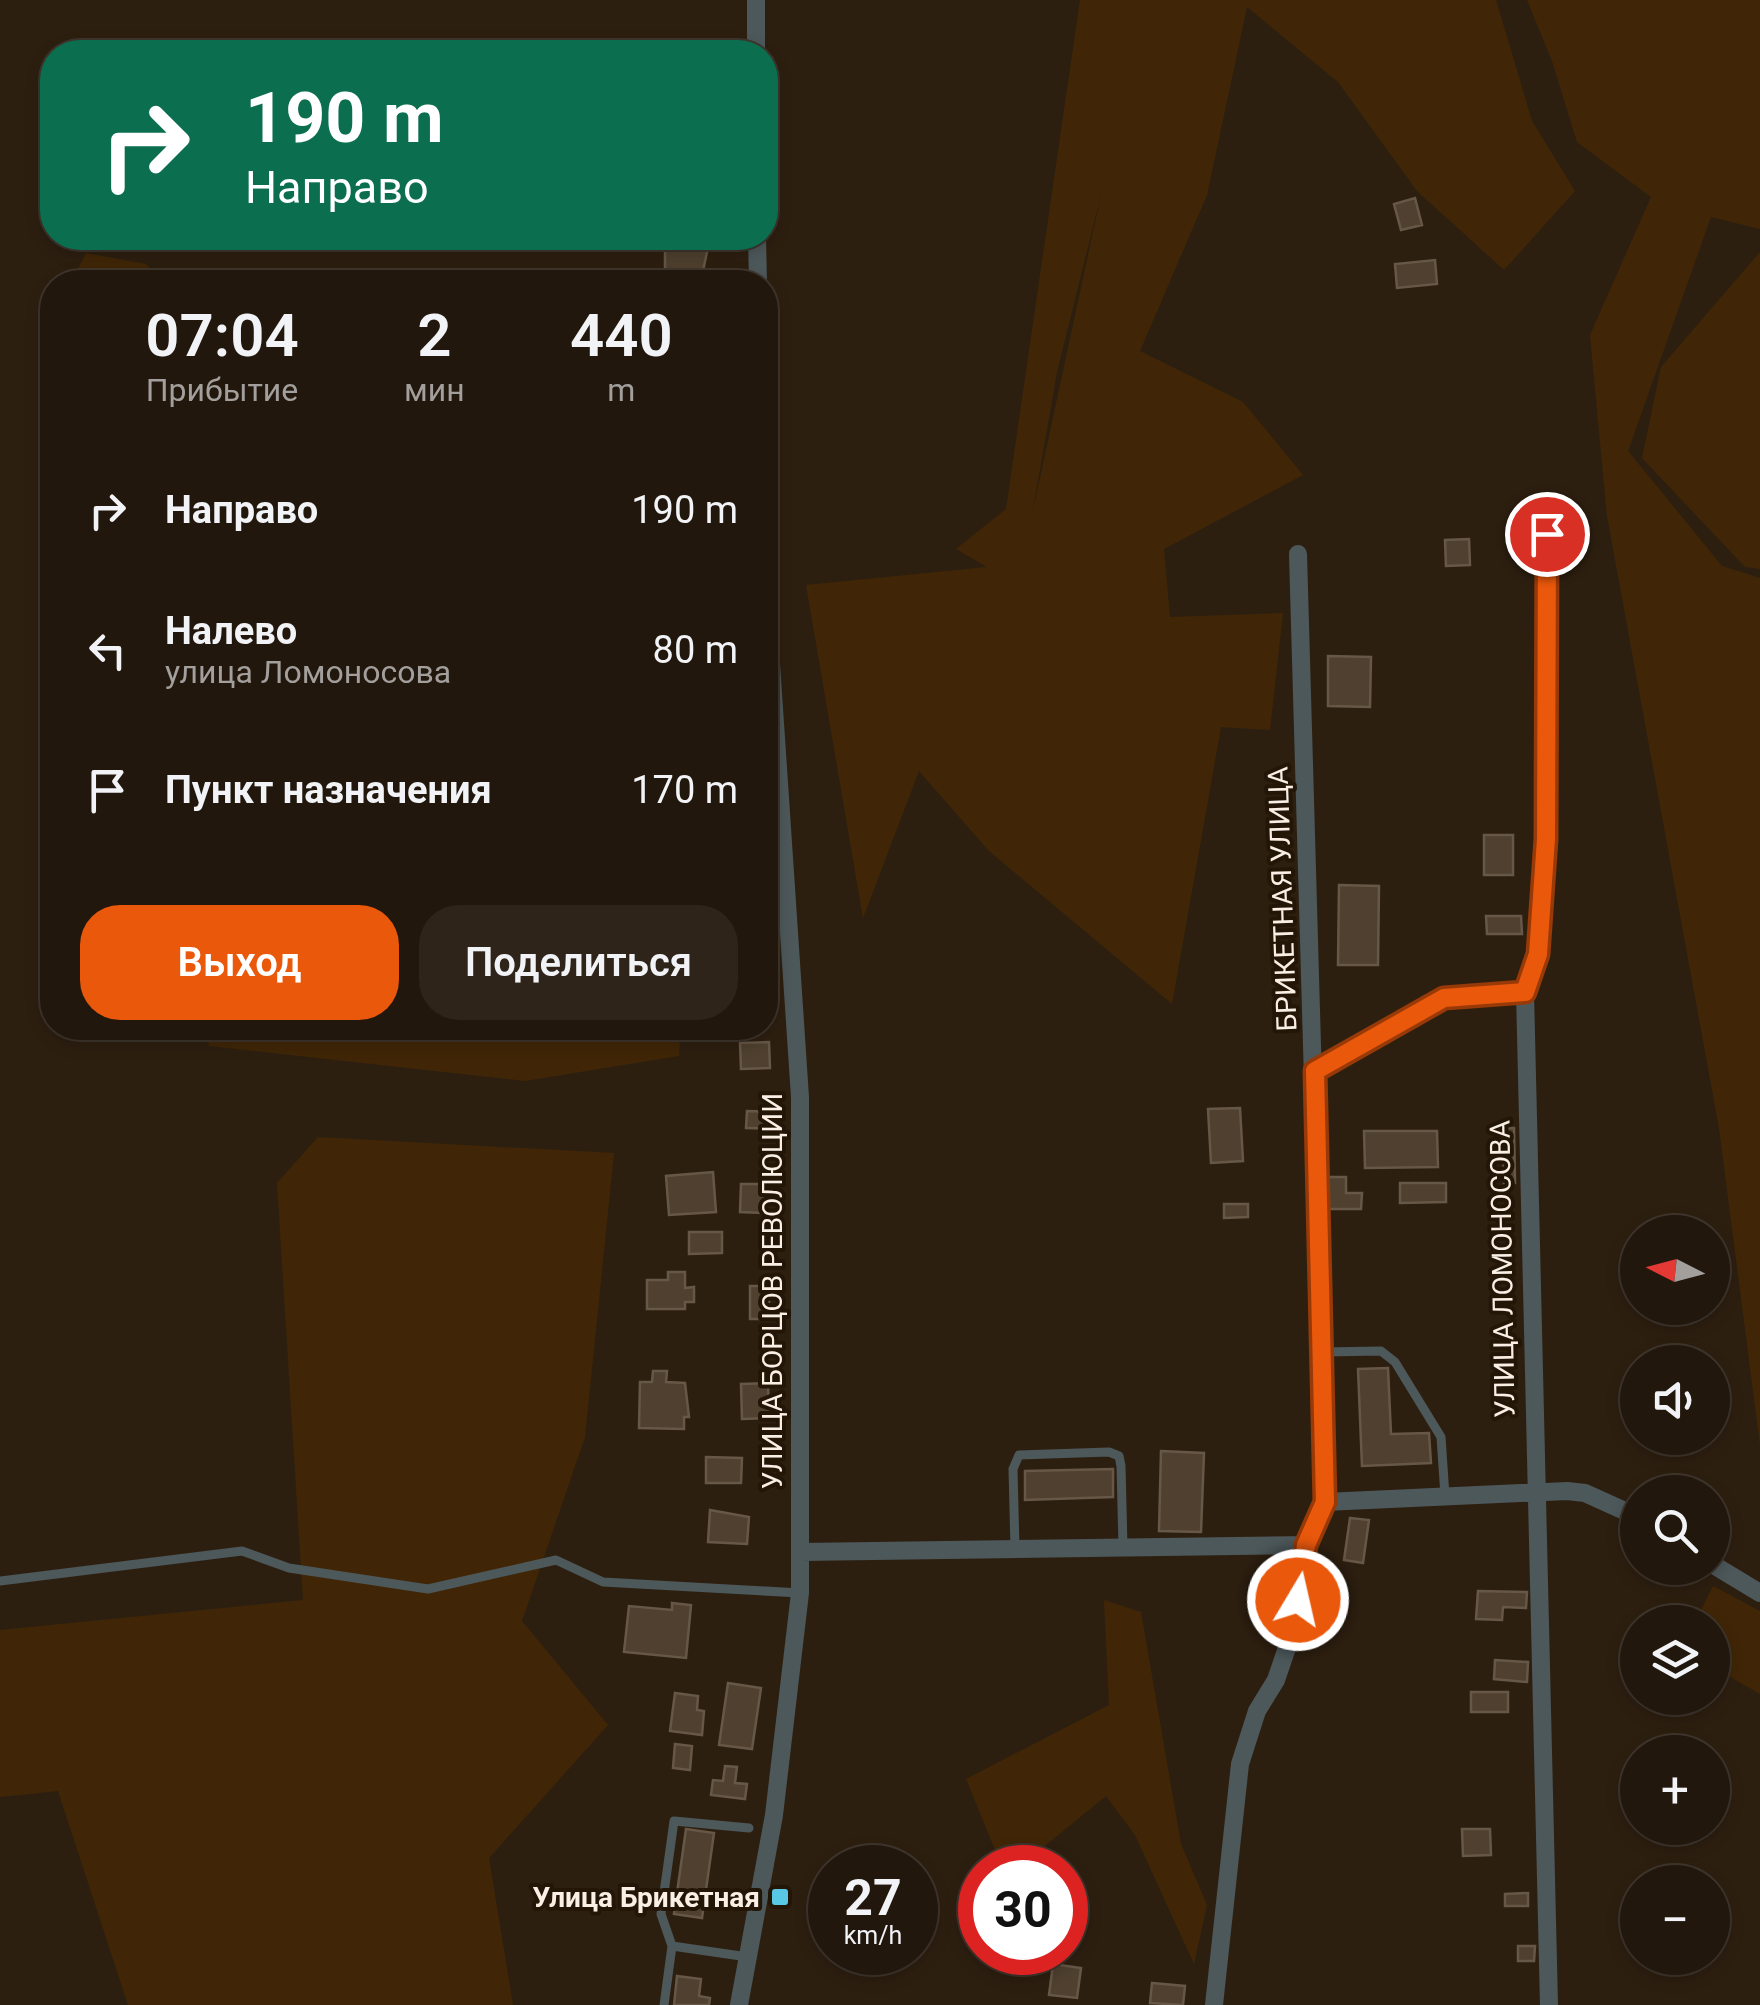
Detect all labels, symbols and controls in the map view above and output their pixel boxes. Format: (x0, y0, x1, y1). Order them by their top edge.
text: 190 m (245, 77, 444, 159)
icon: right (80, 80, 210, 210)
text: Направо (245, 161, 429, 214)
text: 07:04 (145, 300, 299, 371)
text: 2 (417, 300, 451, 371)
text: 440 (570, 300, 673, 371)
text: Прибытие (146, 371, 298, 409)
text: мин (404, 371, 465, 409)
text: m (607, 371, 635, 409)
icon: right (80, 483, 135, 538)
text: Направо (165, 488, 318, 532)
text: 190 m (631, 488, 738, 532)
pin (1505, 492, 1590, 577)
icon: arrive (1520, 507, 1575, 562)
text: Налево (165, 609, 297, 653)
icon: left (80, 623, 135, 678)
text: 80 m (653, 628, 738, 672)
text: улица Ломоносова (165, 653, 451, 691)
icon: arrive (80, 763, 135, 818)
street label: БРИКЕТНАЯ УЛИЦА (1261, 766, 1304, 1032)
text: Пункт назначения (165, 768, 492, 812)
text: 170 m (631, 768, 738, 812)
button: Выход (80, 905, 399, 1020)
button: Поделиться (419, 905, 738, 1020)
street label: УЛИЦА БОРЦОВ РЕВОЛЮЦИИ (756, 1093, 789, 1489)
street label: УЛИЦА ЛОМОНОСОВА (1483, 1120, 1522, 1418)
north arrow (1620, 1215, 1730, 1325)
map controls (1620, 1215, 1730, 1975)
button: sound (1620, 1345, 1730, 1455)
button: search (1620, 1475, 1730, 1585)
position arrow (1246, 1548, 1350, 1652)
button: layers (1620, 1605, 1730, 1715)
button: + (1620, 1735, 1730, 1845)
speed limit sign: 30 (958, 1845, 1088, 1975)
button: − (1620, 1865, 1730, 1975)
text: 27 (844, 1869, 902, 1927)
place label: Улица Брикетная (532, 1881, 760, 1914)
marker: Улица Брикетная (769, 1886, 791, 1908)
text: km/h (844, 1921, 902, 1950)

